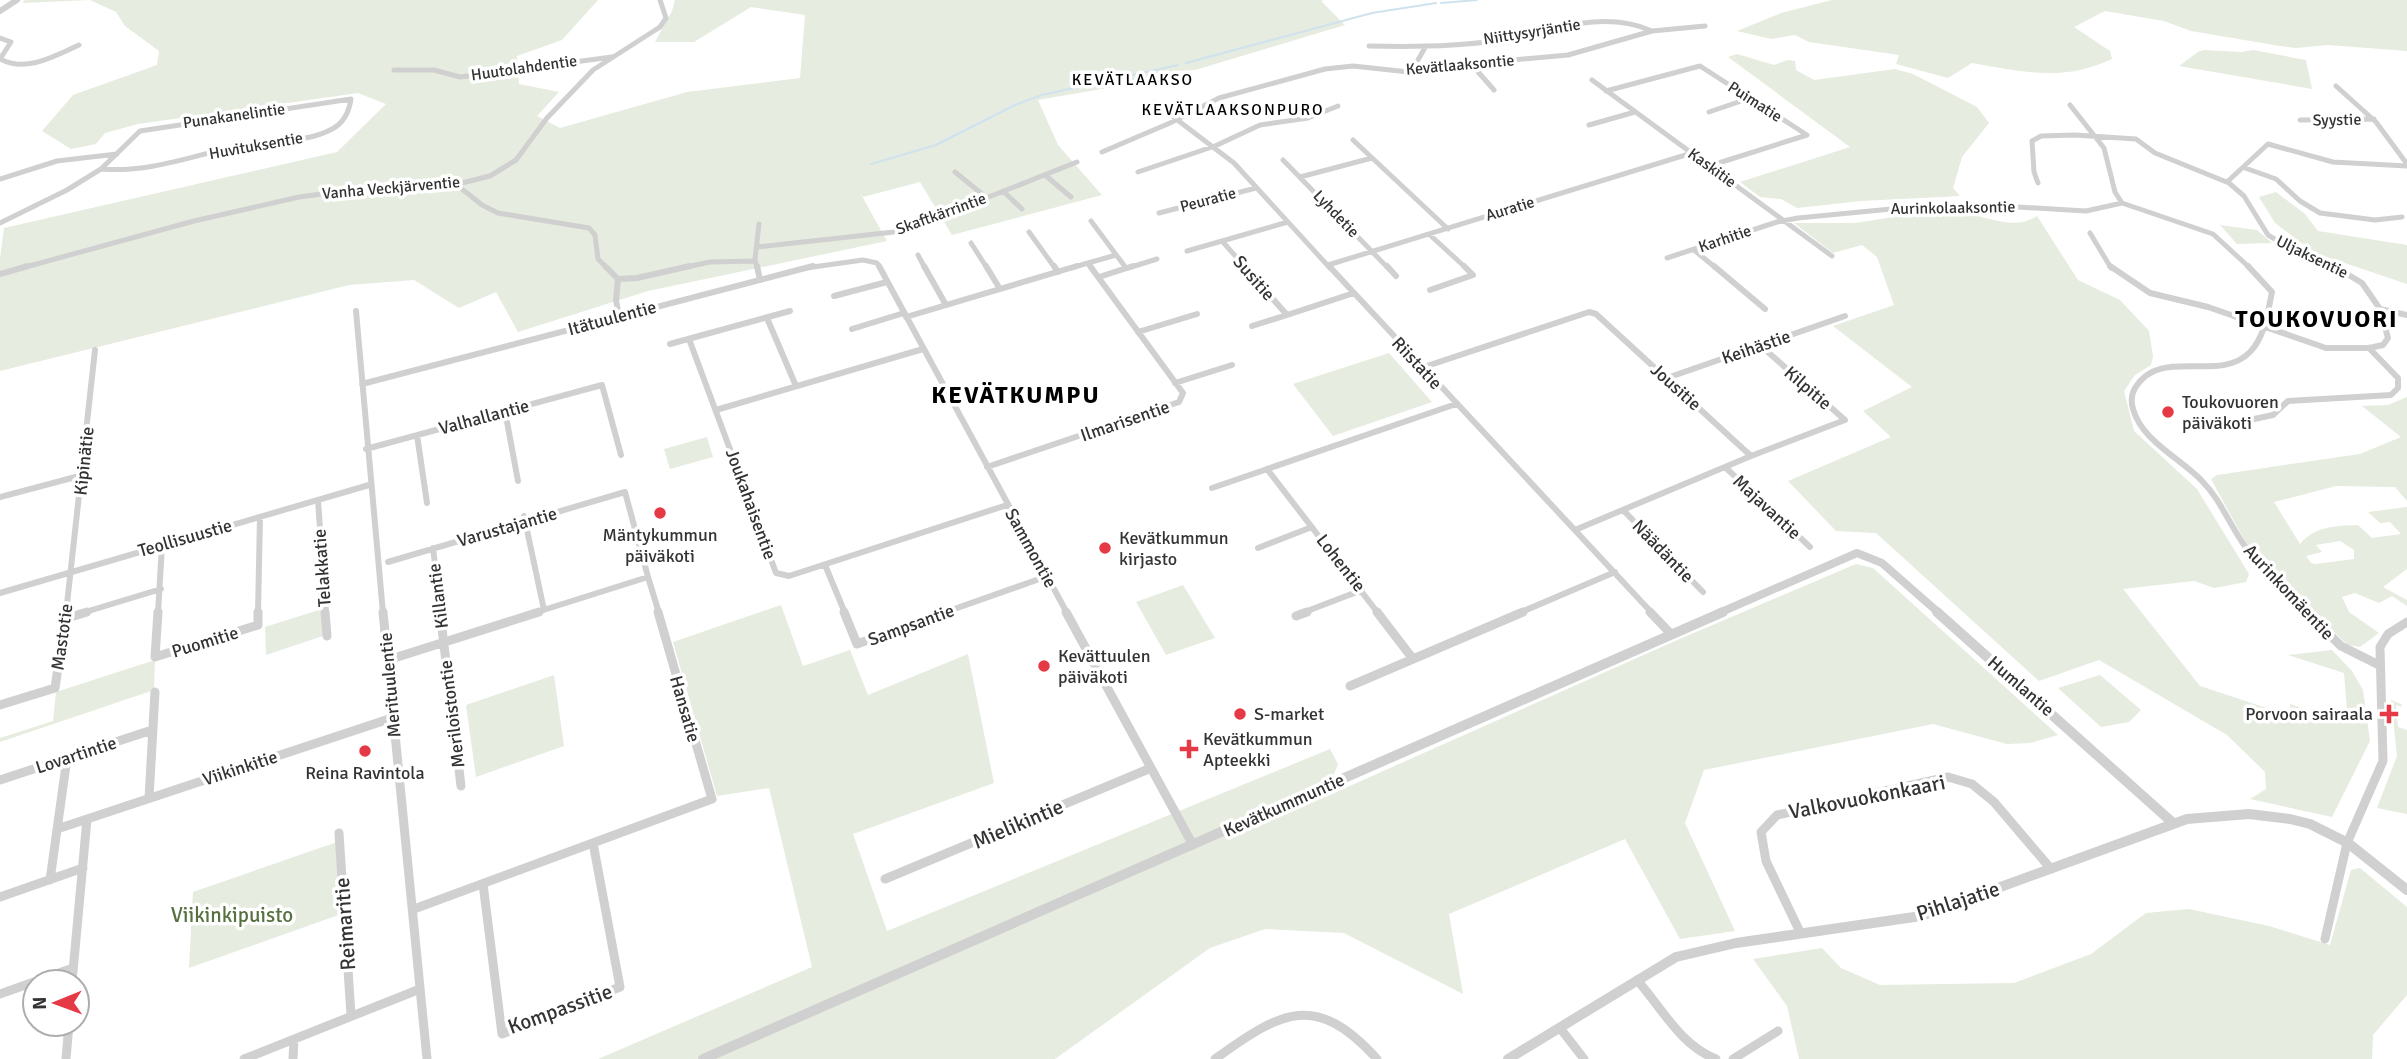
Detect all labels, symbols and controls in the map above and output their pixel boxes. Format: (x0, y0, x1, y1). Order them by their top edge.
street label: Niittysyrjäntie (1482, 14, 1582, 50)
street label: Kevätlaaksontie (1405, 50, 1515, 80)
street label: Huutolahdentie (470, 51, 578, 85)
district label: KEVÄTLAAKSO (1072, 70, 1194, 90)
street label: Puimatie (1724, 77, 1786, 127)
street label: Punakanelintie (182, 99, 286, 133)
district label: KEVÄTLAAKSONPURO (1142, 100, 1324, 120)
street label: Syystie (2312, 110, 2362, 130)
street label: Huvituksentie (207, 128, 305, 164)
street label: Kaskitie (1684, 144, 1740, 192)
street label: Vanha Veckjärventie (321, 172, 461, 204)
street label: Peuratie (1178, 183, 1238, 217)
street label: Lyhdetie (1309, 186, 1363, 242)
street label: Skaftkärrintie (893, 188, 989, 240)
street label: Auratie (1483, 192, 1537, 226)
street label: Aurinkolaaksontie (1890, 197, 2016, 219)
street label: Karhitie (1696, 221, 1754, 257)
street label: Uljaksentie (2273, 231, 2351, 283)
street label: Susitie (1228, 251, 1280, 305)
street label: Itätuulentie (565, 296, 659, 340)
district label: TOUKOVUORI (2235, 304, 2399, 334)
street label: Keihästie (1719, 325, 1793, 369)
street label: Riistatie (1387, 332, 1447, 394)
street label: Jousitie (1646, 359, 1706, 415)
street label: Kilpitie (1780, 361, 1836, 415)
district label: KEVÄTKUMPU (931, 380, 1101, 410)
place label: Toukovuoren päiväkoti (2182, 391, 2279, 434)
street label: Valhallantie (436, 394, 532, 440)
street label: Ilmarisentie (1078, 395, 1172, 447)
marker: Toukovuoren päiväkoti (2160, 404, 2176, 420)
street label: Kipinätie (69, 425, 99, 497)
street label: Joukahaisentie (721, 446, 781, 562)
street label: Majavantie (1728, 470, 1806, 544)
street label: Varustajantie (455, 502, 559, 552)
street label: Sammontie (1000, 504, 1062, 592)
marker: Mäntykummun päiväkoti (652, 505, 668, 521)
street label: Teollisuustie (136, 514, 234, 562)
street label: Näädäntie (1628, 515, 1698, 587)
place label: Mäntykummun päiväkoti (602, 524, 718, 567)
place label: Kevätkummun kirjasto (1119, 527, 1229, 570)
street label: Telakkatie (308, 528, 336, 608)
street label: Lohentie (1312, 530, 1370, 596)
marker: Kevätkummun kirjasto (1097, 540, 1113, 556)
street label: Aurinkomäentie (2239, 540, 2339, 644)
street label: Killantie (423, 562, 453, 630)
street label: Sampsantie (865, 599, 957, 651)
street label: Mastotie (46, 602, 78, 672)
street label: Puomitie (169, 621, 241, 663)
street label: Merituulentie (374, 631, 406, 739)
place label: Kevättuulen päiväkoti (1058, 645, 1151, 688)
street label: Humlantie (1983, 651, 2059, 721)
marker: Kevättuulen päiväkoti (1036, 658, 1052, 674)
street label: Meriloistontie (434, 659, 470, 769)
street label: Hansatie (665, 673, 705, 745)
place label: S-market (1254, 703, 1324, 725)
place label: Porvoon sairaala (2245, 703, 2373, 725)
marker: Porvoon sairaala (2379, 704, 2399, 724)
marker: S-market (1232, 706, 1248, 722)
place label: Kevätkummun Apteekki (1203, 728, 1313, 771)
street label: Lovartintie (33, 732, 119, 778)
marker: Kevätkummun Apteekki (1181, 741, 1197, 757)
marker: Reina Ravintola (357, 743, 373, 759)
street label: Viikinkitie (200, 746, 280, 790)
place label: Reina Ravintola (305, 762, 425, 784)
street label: Kevätkummuntie (1220, 769, 1348, 841)
street label: Valkovuokonkaari (1787, 769, 1947, 825)
street label: Mielikintie (969, 793, 1067, 855)
street label: Pihlajatie (1913, 875, 2003, 927)
street label: Reimaritie (329, 877, 361, 971)
park label: Viikinkipuisto (171, 902, 293, 928)
north arrow (21, 968, 91, 1038)
street label: Kompassitie (504, 978, 616, 1040)
text: N (28, 996, 52, 1010)

